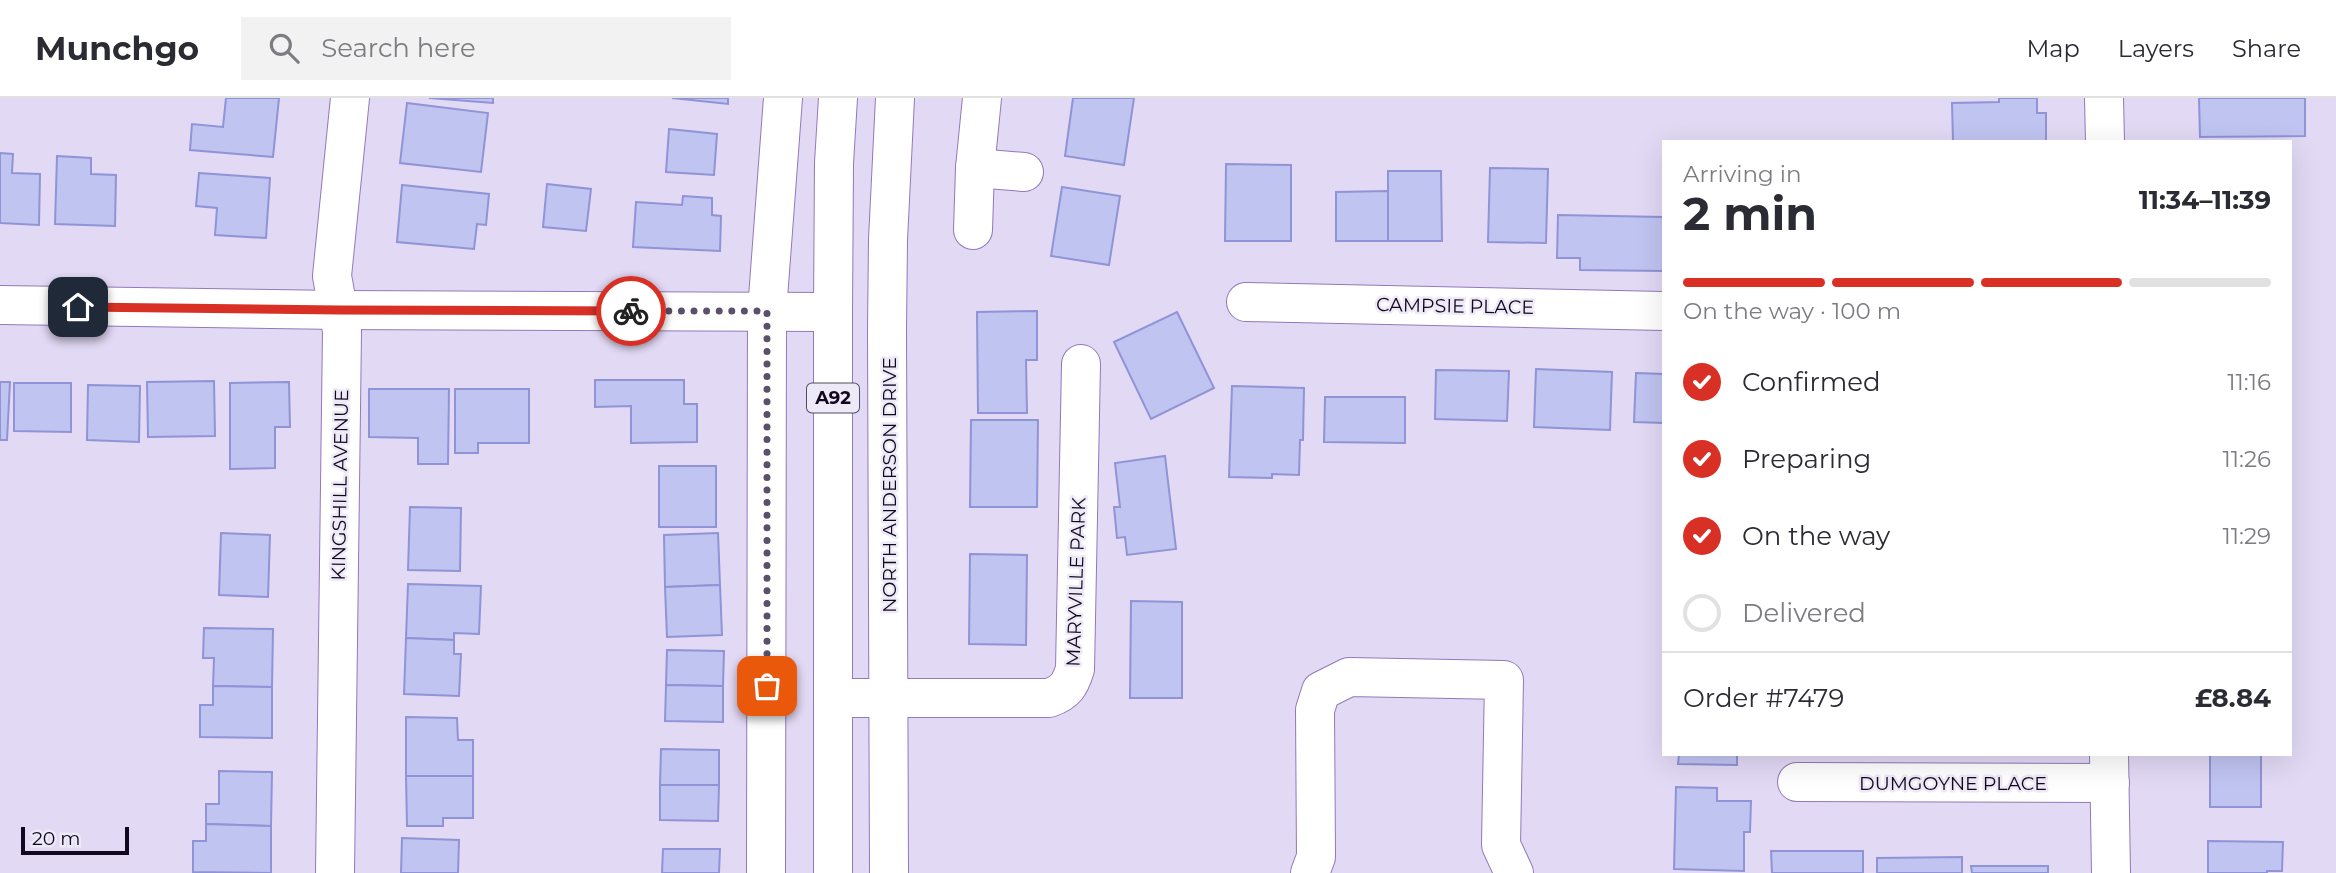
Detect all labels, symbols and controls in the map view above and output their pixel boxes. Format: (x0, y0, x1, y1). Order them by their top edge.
search box (241, 17, 731, 80)
text: Munchgo (35, 28, 199, 68)
icon: search (265, 29, 303, 67)
text: Search here (321, 32, 476, 64)
text: Map (2026, 34, 2080, 63)
text: Layers (2118, 34, 2194, 63)
text: Share (2232, 34, 2301, 63)
text: Arriving in (1683, 160, 1802, 188)
text: 11:34–11:39 (2139, 184, 2271, 216)
text: 2 min (1683, 185, 1817, 242)
courier (596, 276, 666, 346)
pin (48, 277, 108, 337)
icon: home (59, 288, 97, 326)
icon: bike (612, 292, 650, 330)
street label: CAMPSIE PLACE (1376, 293, 1534, 319)
text: On the way · 100 m (1683, 297, 1901, 325)
street label: NORTH ANDERSON DRIVE (878, 357, 901, 613)
icon: check (1683, 363, 1721, 401)
text: Confirmed (1742, 366, 1881, 398)
text: 11:16 (2227, 368, 2271, 396)
road number: A92 (807, 384, 859, 412)
street label: KINGSHILL AVENUE (327, 389, 353, 581)
icon: check (1683, 440, 1721, 478)
text: Preparing (1742, 443, 1871, 475)
text: 11:26 (2222, 445, 2271, 473)
street label: MARYVILLE PARK (1062, 496, 1090, 667)
icon: check (1683, 517, 1721, 555)
text: On the way (1742, 520, 1890, 552)
text: 11:29 (2222, 522, 2271, 550)
text: Delivered (1742, 597, 1866, 629)
pin (737, 656, 797, 716)
icon: bag (748, 667, 786, 705)
text: Order #7479 (1683, 682, 1844, 714)
text: £8.84 (2195, 682, 2271, 714)
street label: DUMGOYNE PLACE (1859, 772, 2047, 795)
scale bar (21, 824, 130, 856)
text: 20 m (32, 827, 80, 850)

